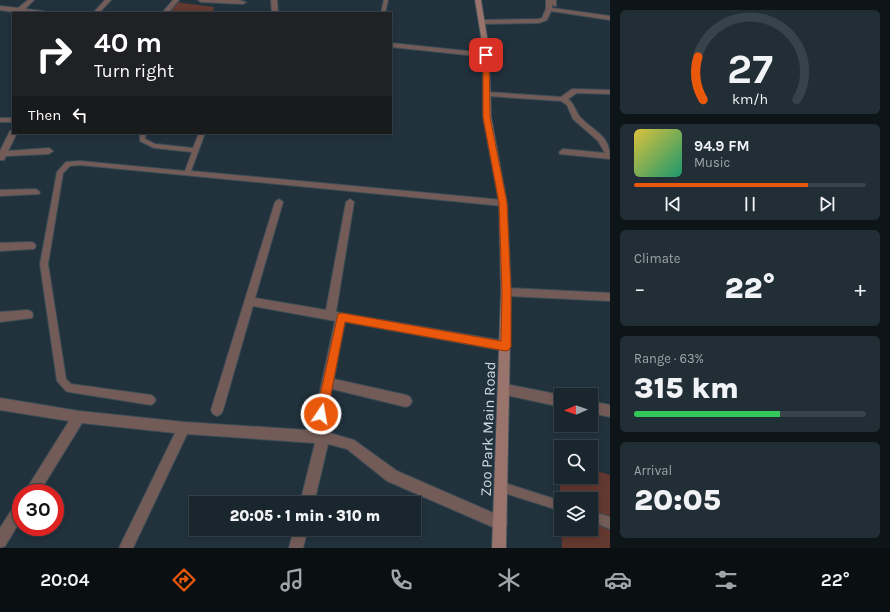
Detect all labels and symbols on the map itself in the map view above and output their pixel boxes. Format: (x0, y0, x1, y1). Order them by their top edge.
pin (469, 38, 503, 72)
street label: Zoo Park Main Road (477, 361, 499, 497)
north arrow (554, 388, 598, 432)
position arrow (300, 393, 342, 435)
speed limit sign: 30 (12, 484, 64, 536)

